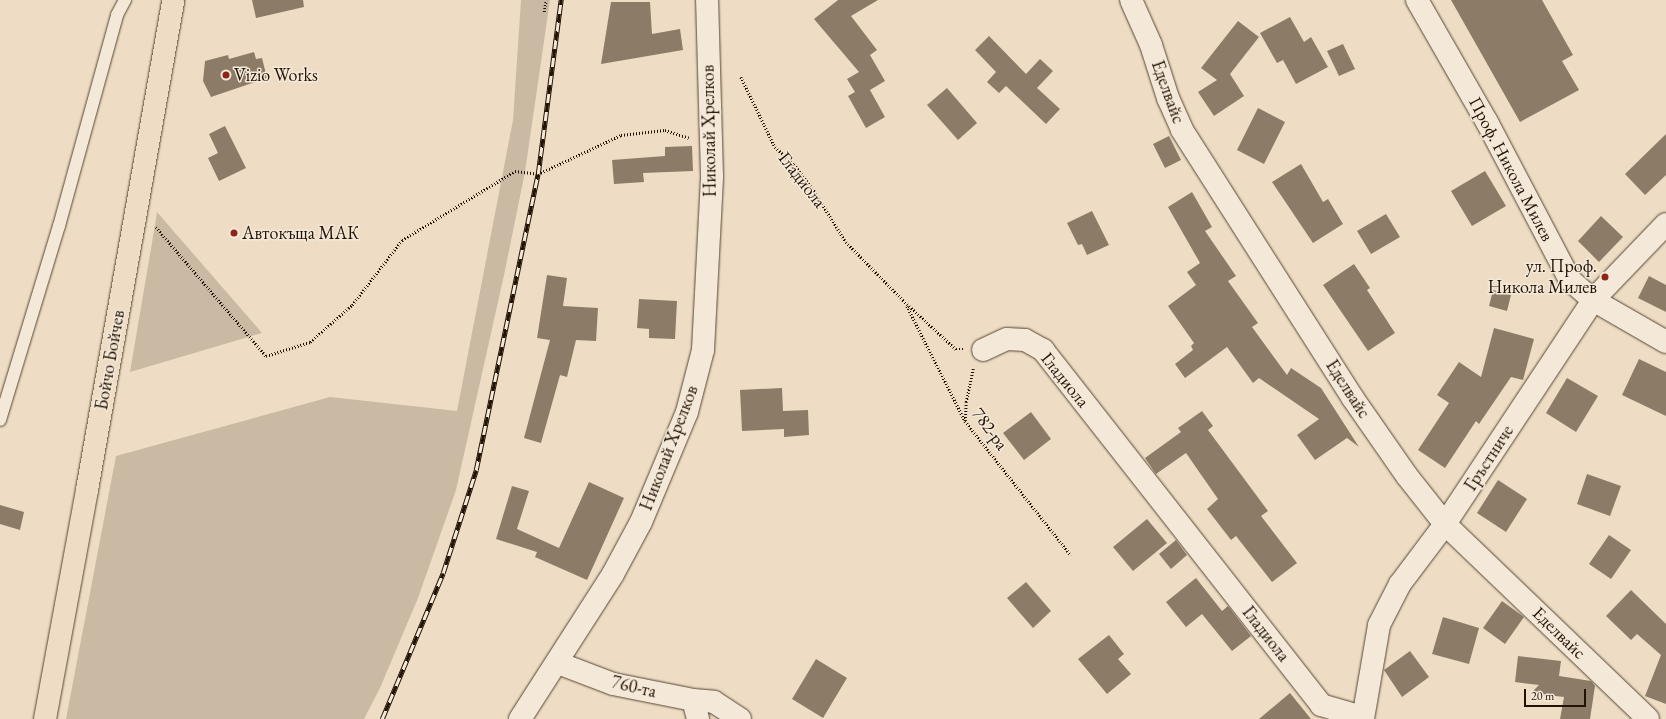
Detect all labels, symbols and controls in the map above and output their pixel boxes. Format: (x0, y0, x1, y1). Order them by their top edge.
street label: Еделвайс (1147, 57, 1189, 127)
place label: Vizio Works (234, 64, 318, 86)
street label: Николай Хрелков (697, 65, 721, 197)
marker: Vizio Works (221, 70, 231, 80)
street label: Проф. Никола Милев (1464, 93, 1558, 245)
street label: Гладиола (774, 148, 830, 212)
place label: Автокъща МАК (242, 222, 359, 244)
marker: Автокъща МАК (229, 228, 239, 238)
place label: ул. Проф. Никола Милев (1488, 256, 1597, 298)
marker: ул. Проф. Никола Милев (1600, 272, 1610, 282)
street label: Бойчо Бойчев (91, 308, 129, 412)
street label: Гладиола (1036, 348, 1094, 412)
street label: Еделвайс (1321, 356, 1375, 422)
street label: Николай Хрелков (635, 382, 703, 514)
street label: 782-ра (967, 404, 1013, 454)
street label: Гръстниче (1460, 421, 1518, 495)
street label: Гладиола (1238, 602, 1294, 666)
street label: Еделвайс (1528, 602, 1590, 664)
street label: 760-та (609, 671, 659, 703)
scale bar (1526, 681, 1588, 707)
text: 20 m (1531, 688, 1554, 704)

